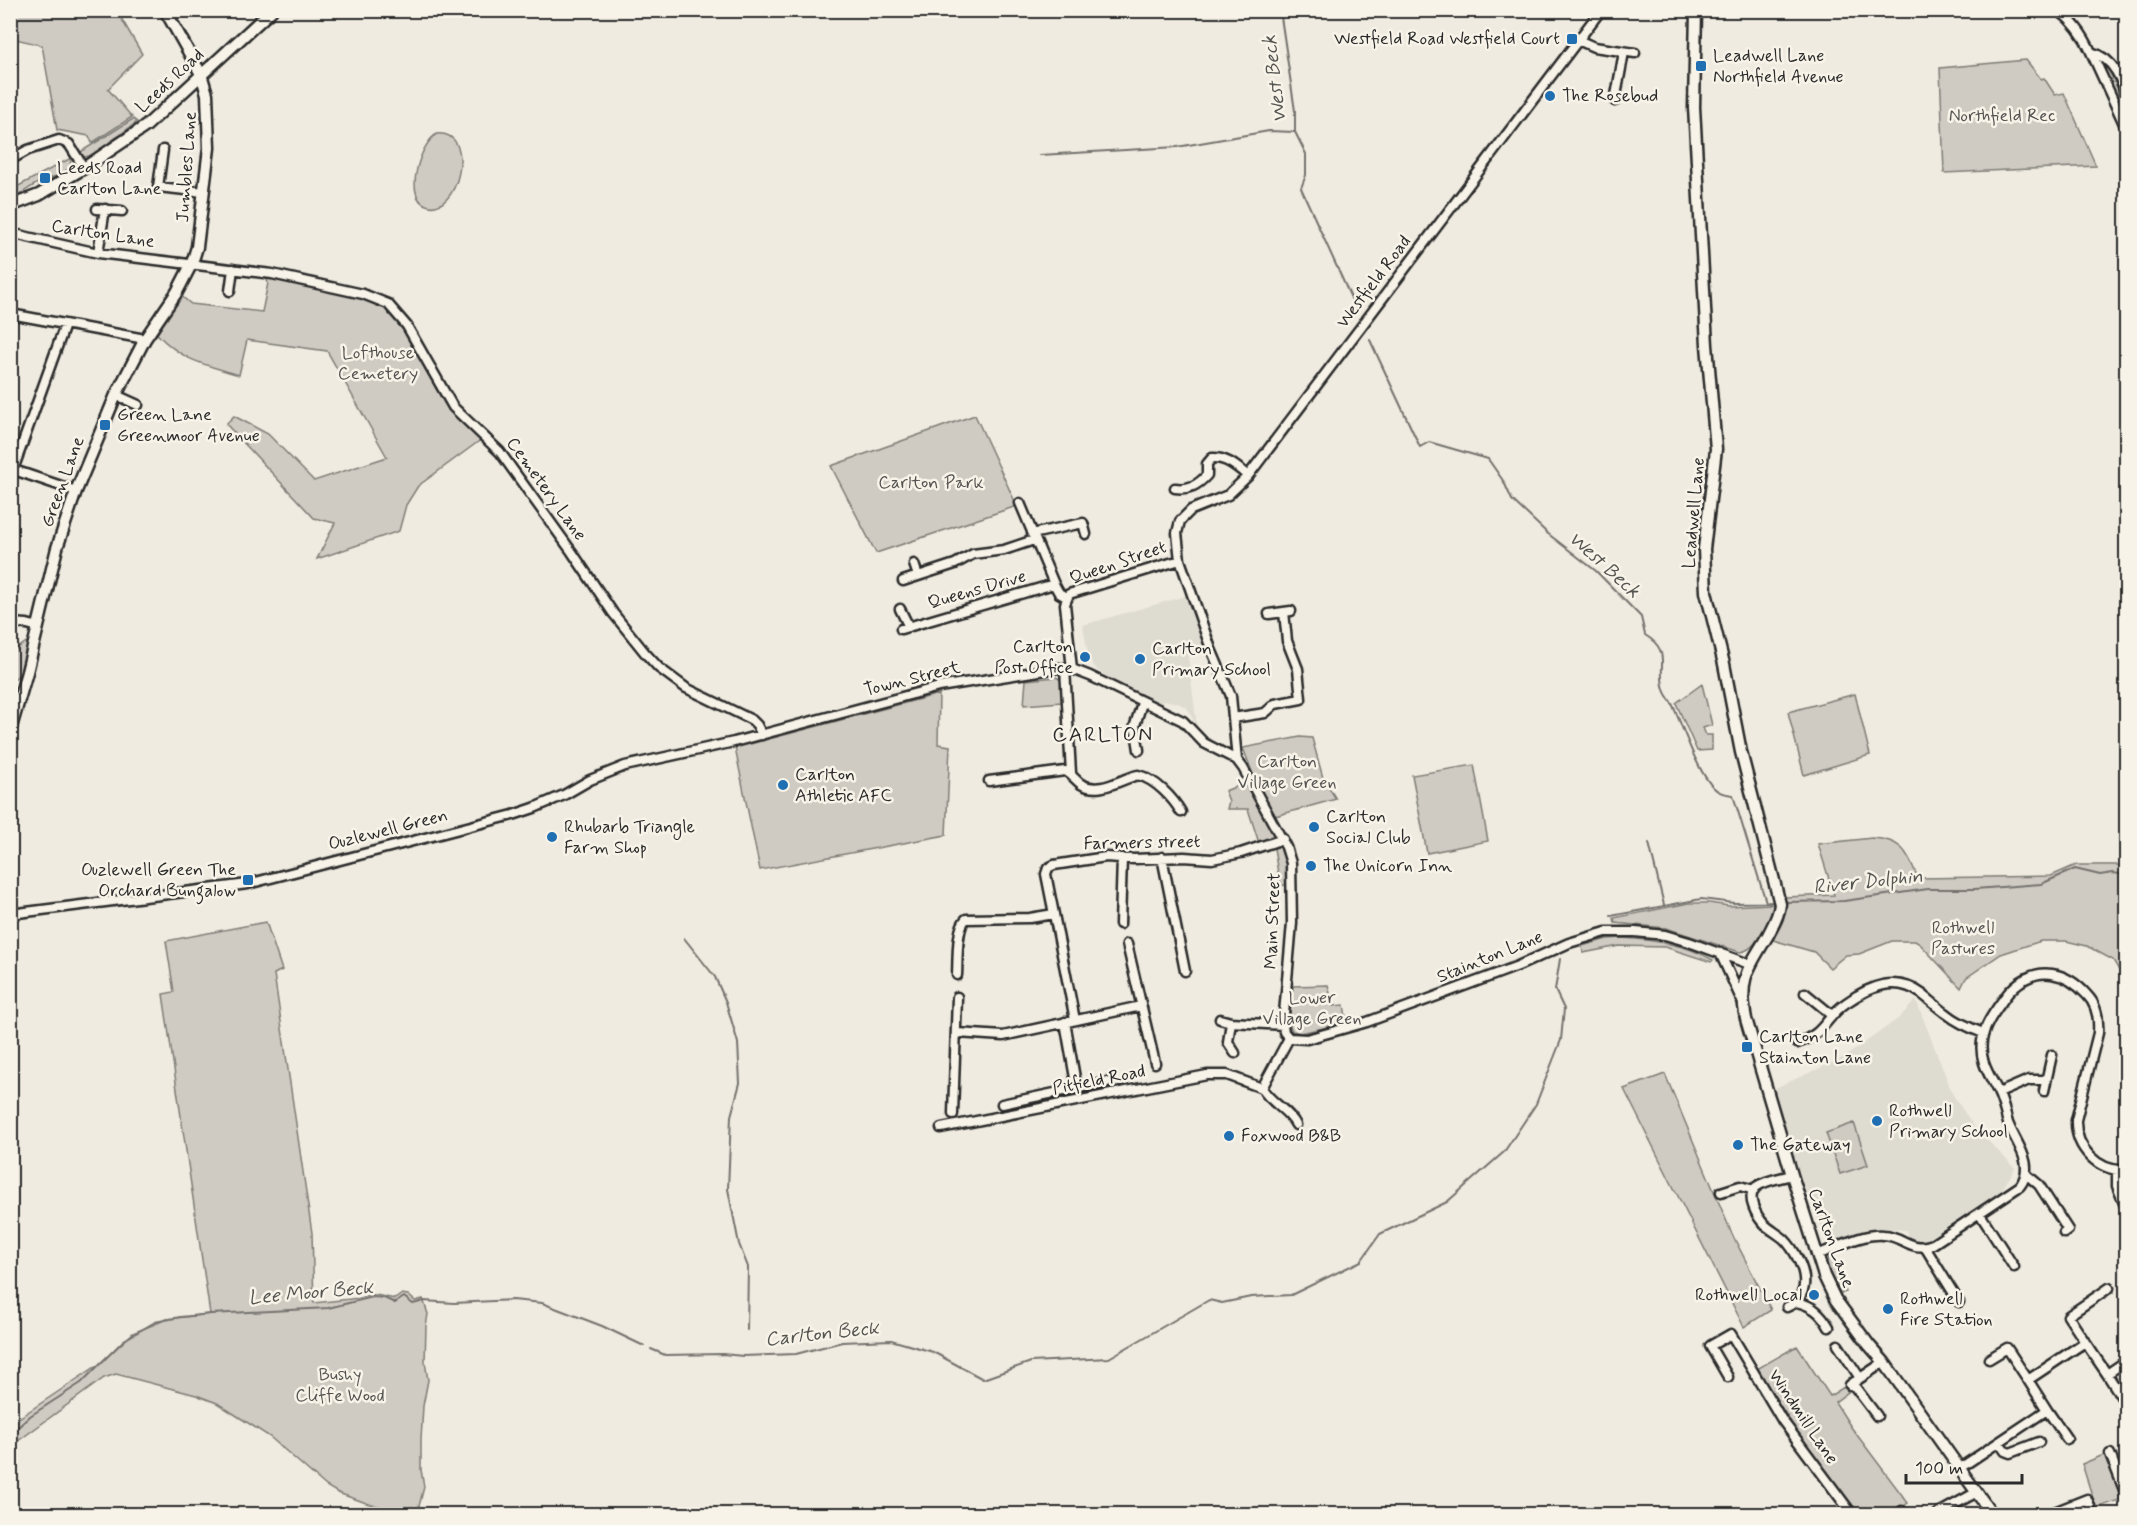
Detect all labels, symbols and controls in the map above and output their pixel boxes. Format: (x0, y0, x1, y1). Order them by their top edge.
place label: Westfield Road Westfield Court (1334, 27, 1560, 51)
marker: Westfield Road Westfield Court (1565, 32, 1579, 46)
water label: West Beck (1256, 34, 1294, 124)
street label: Leeds Road (131, 43, 209, 119)
place label: Leadwell Lane Northfield Avenue (1713, 44, 1844, 89)
marker: Leadwell Lane Northfield Avenue (1694, 59, 1708, 73)
place label: The Rosebud (1562, 84, 1658, 108)
marker: The Rosebud (1543, 89, 1557, 103)
park label: Northfield Rec (1949, 104, 2055, 128)
street label: Jumbles Lane (171, 111, 203, 223)
place label: Leeds Road Carlton Lane (57, 156, 162, 201)
marker: Leeds Road Carlton Lane (38, 171, 52, 185)
street label: Carlton Lane (50, 214, 157, 254)
street label: Westfield Road (1331, 231, 1417, 333)
park label: Lofthouse Cemetery (338, 341, 418, 386)
place label: Green Lane Greenmoor Avenue (117, 403, 260, 448)
marker: Green Lane Greenmoor Avenue (98, 418, 112, 432)
street label: Cemetery Lane (500, 432, 592, 546)
street label: Green Lane (35, 433, 91, 531)
street label: Leadwell Lane (1677, 456, 1711, 570)
park label: Carlton Park (878, 471, 984, 495)
water label: West Beck (1562, 526, 1646, 605)
street label: Queen Street (1066, 535, 1170, 591)
street label: Queens Drive (925, 565, 1029, 615)
place label: Carlton Post Office (994, 635, 1073, 680)
place label: Carlton Primary School (1152, 637, 1271, 682)
marker: Carlton Post Office (1078, 650, 1092, 664)
marker: Carlton Primary School (1133, 652, 1147, 666)
street label: Town Street (861, 655, 963, 703)
district label: CARLTON (1052, 721, 1154, 749)
park label: Carlton Village Green (1238, 750, 1336, 795)
place label: Carlton Athletic AFC (795, 763, 892, 808)
marker: Carlton Athletic AFC (776, 778, 790, 792)
street label: Ouzlewell Green (326, 804, 450, 856)
place label: Carlton Social Club (1326, 805, 1411, 850)
place label: Rhubarb Triangle Farm Shop (564, 815, 695, 860)
marker: Carlton Social Club (1307, 820, 1321, 834)
marker: Rhubarb Triangle Farm Shop (545, 830, 559, 844)
street label: Farmers street (1083, 830, 1201, 856)
place label: The Unicorn Inn (1323, 854, 1452, 878)
place label: Ouzlewell Green The Orchard Bungalow (81, 858, 236, 905)
marker: The Unicorn Inn (1304, 859, 1318, 873)
water label: River Dolphin (1812, 863, 1924, 901)
street label: Main Street (1259, 872, 1287, 970)
marker: Ouzlewell Green The Orchard Bungalow (241, 873, 255, 887)
park label: Rothwell Pastures (1931, 916, 1995, 961)
street label: Stainton Lane (1433, 925, 1547, 989)
park label: Lower Village Green (1263, 986, 1361, 1031)
place label: Carlton Lane Stainton Lane (1759, 1025, 1871, 1070)
marker: Carlton Lane Stainton Lane (1740, 1040, 1754, 1054)
street label: Pitfield Road (1050, 1059, 1148, 1101)
place label: Rothwell Primary School (1889, 1099, 2008, 1144)
marker: Rothwell Primary School (1870, 1114, 1884, 1128)
place label: Foxwood B&B (1241, 1124, 1341, 1148)
marker: Foxwood B&B (1222, 1129, 1236, 1143)
place label: The Gateway (1750, 1133, 1851, 1157)
marker: The Gateway (1731, 1138, 1745, 1152)
street label: Carlton Lane (1802, 1185, 1860, 1291)
water label: Lee Moor Beck (247, 1274, 375, 1312)
place label: Rothwell Local (1695, 1283, 1802, 1307)
place label: Rothwell Fire Station (1900, 1287, 1993, 1332)
marker: Rothwell Local (1807, 1288, 1821, 1302)
marker: Rothwell Fire Station (1881, 1302, 1895, 1316)
water label: Carlton Beck (764, 1315, 881, 1353)
park label: Bushy Cliffe Wood (295, 1363, 385, 1408)
street label: Windmill Lane (1762, 1365, 1844, 1469)
scale bar (1906, 1447, 2022, 1485)
text: 100 m (1915, 1457, 1963, 1481)

